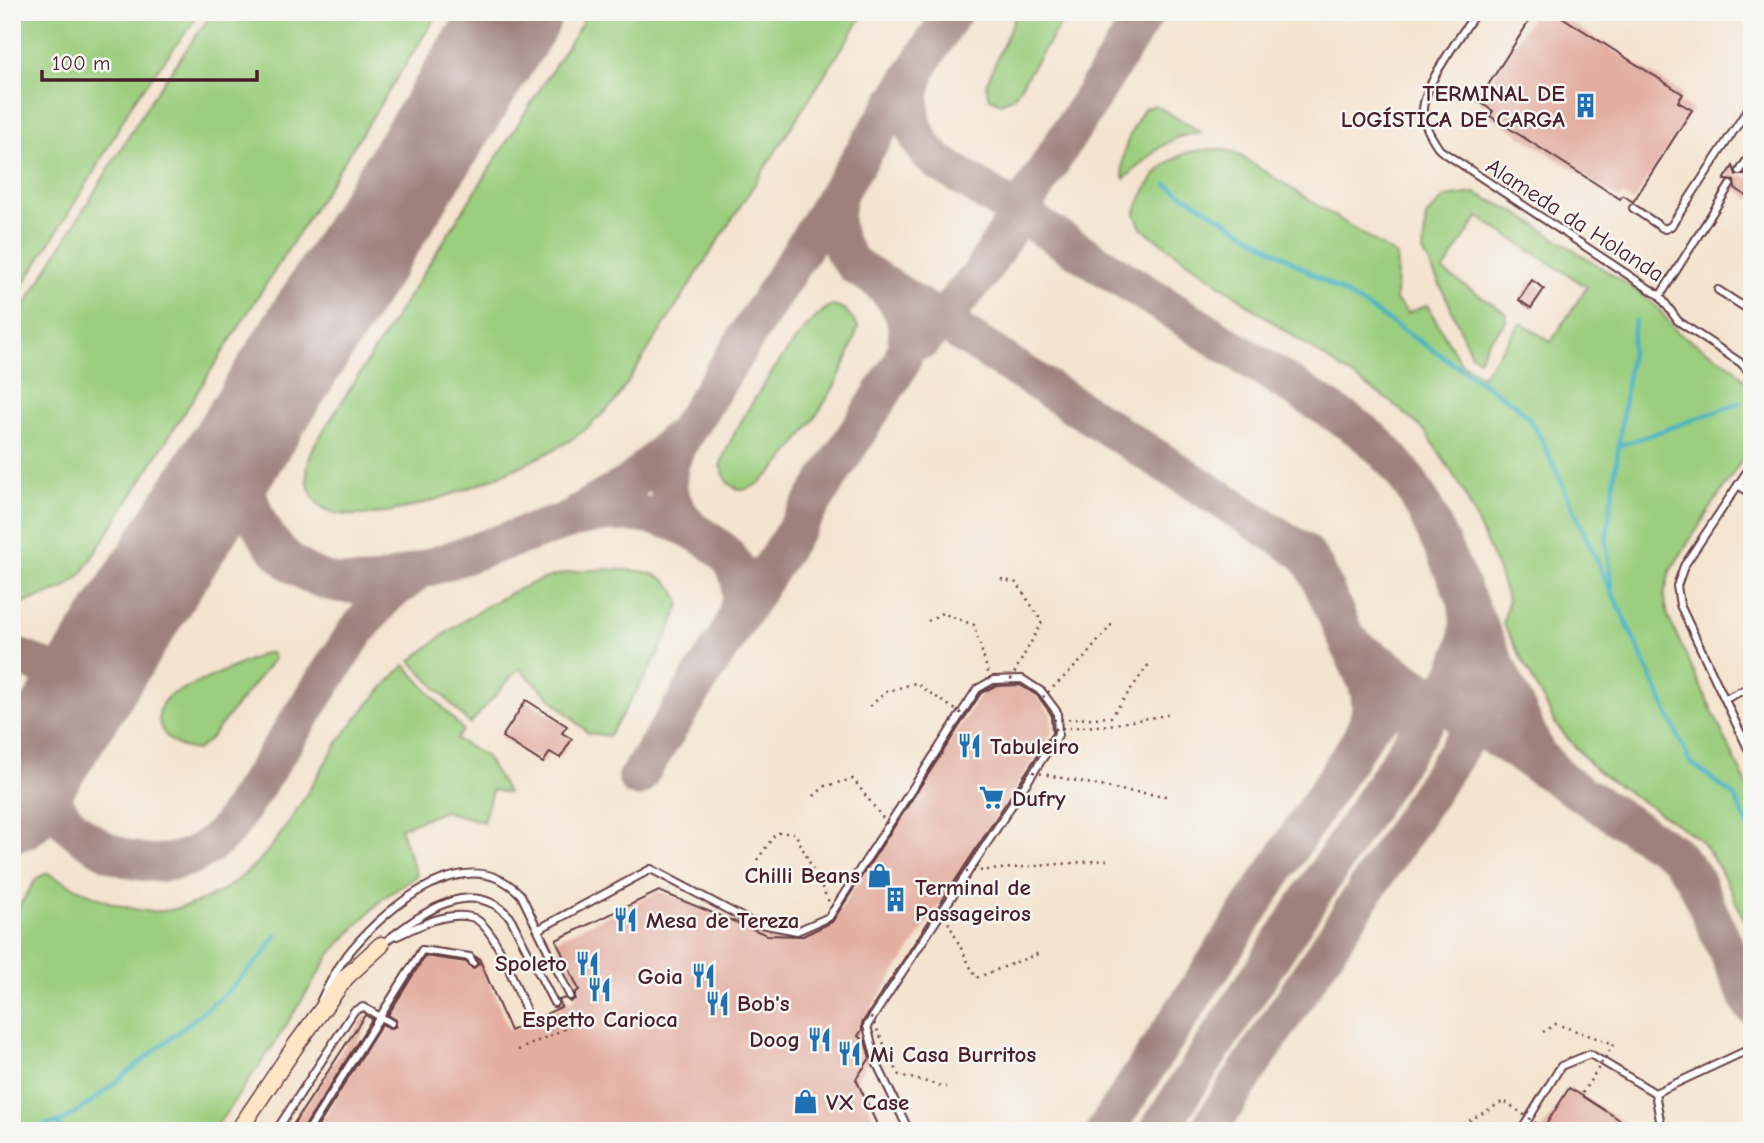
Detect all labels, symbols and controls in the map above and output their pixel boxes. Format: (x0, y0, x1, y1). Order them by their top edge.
scale bar (42, 38, 257, 82)
text: 100 m (52, 51, 110, 75)
place label: TERMINAL DE LOGÍSTICA DE CARGA (1341, 80, 1565, 133)
building icon: TERMINAL DE LOGÍSTICA DE CARGA (1571, 92, 1599, 120)
street label: Alameda da Holanda (1481, 152, 1669, 288)
restaurant icon: Tabuleiro (956, 732, 984, 760)
place label: Tabuleiro (990, 733, 1079, 760)
supermarket icon: Dufry (978, 784, 1006, 812)
place label: Dufry (1012, 785, 1066, 812)
shop icon: Chilli Beans (866, 861, 894, 889)
place label: Chilli Beans (745, 862, 860, 889)
place label: Terminal de Passageiros (915, 874, 1031, 927)
building icon: Terminal de Passageiros (881, 886, 909, 914)
restaurant icon: Mesa de Tereza (612, 906, 640, 934)
place label: Mesa de Tereza (646, 907, 799, 934)
restaurant icon: Spoleto (573, 949, 601, 977)
place label: Spoleto (495, 950, 567, 977)
restaurant icon: Goia (689, 962, 717, 990)
place label: Goia (638, 963, 683, 990)
restaurant icon: Espetto Carioca (586, 975, 614, 1003)
restaurant icon: Bob's (703, 989, 731, 1017)
place label: Bob's (737, 990, 790, 1017)
place label: Espetto Carioca (522, 1006, 678, 1033)
restaurant icon: Doog (806, 1025, 834, 1053)
place label: Doog (749, 1026, 800, 1053)
restaurant icon: Mi Casa Burritos (836, 1040, 864, 1068)
place label: Mi Casa Burritos (870, 1041, 1036, 1068)
shop icon: VX Case (792, 1088, 820, 1116)
place label: VX Case (826, 1089, 909, 1116)

